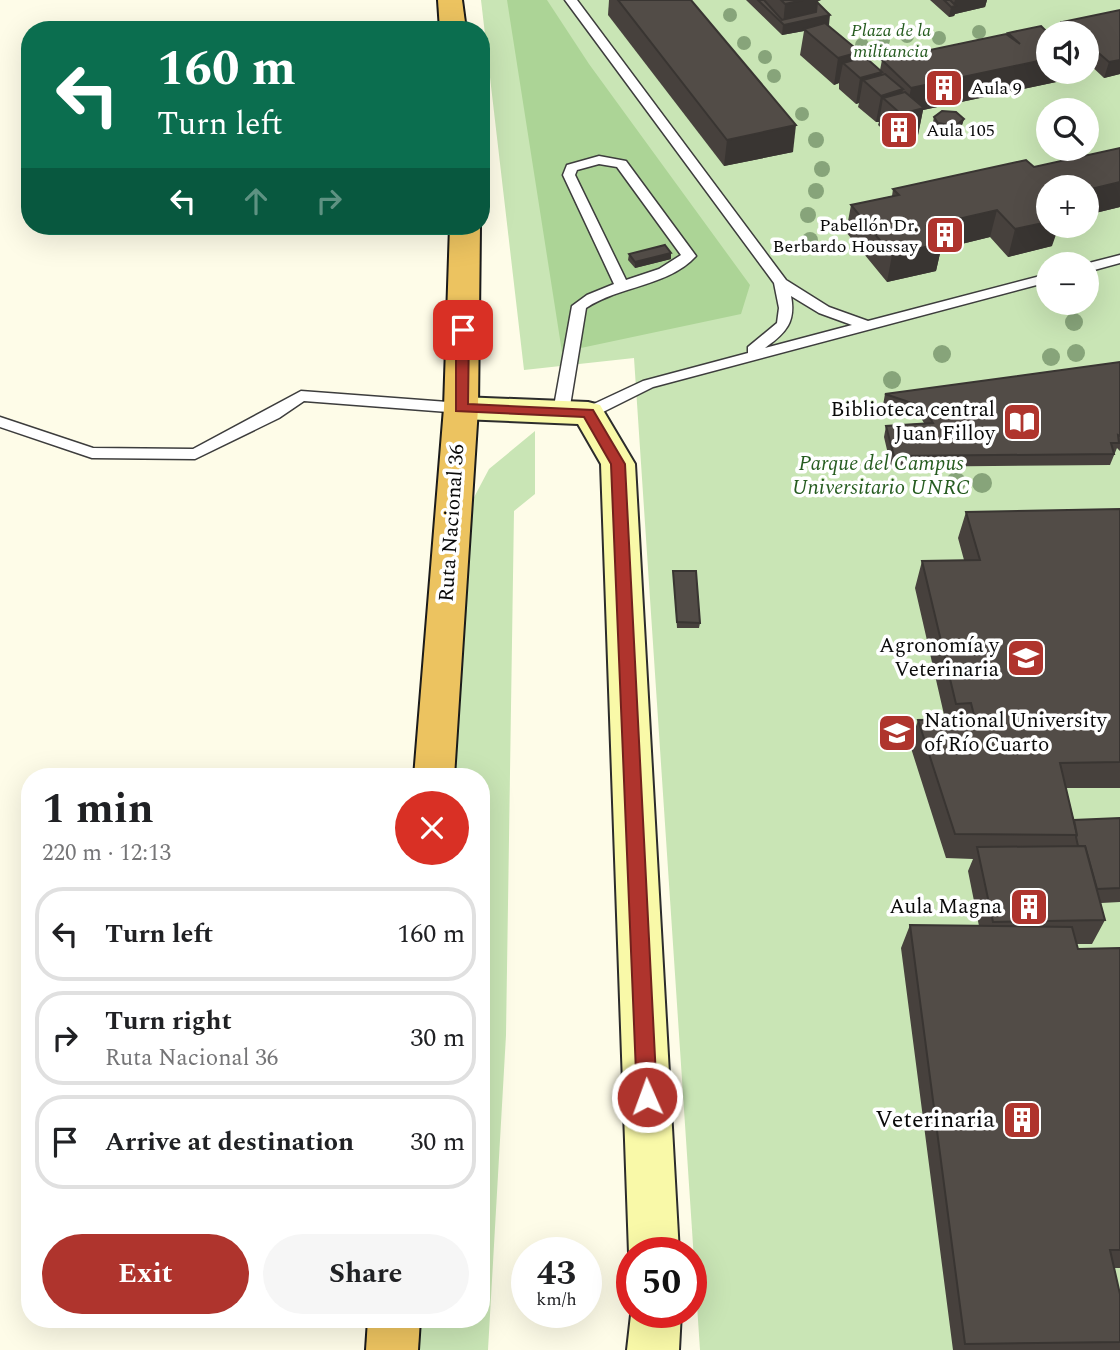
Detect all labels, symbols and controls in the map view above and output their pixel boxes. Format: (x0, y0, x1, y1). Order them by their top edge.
park label: Plaza de la militancia (851, 17, 931, 65)
map controls (1036, 21, 1099, 315)
button: sound (1036, 21, 1099, 84)
text: 160 m (157, 32, 296, 107)
icon: left (42, 49, 133, 140)
building icon: Aula 9 (923, 67, 965, 109)
place label: Aula 9 (971, 75, 1022, 102)
button: search (1036, 98, 1099, 161)
text: Turn left (157, 100, 283, 149)
building icon: Aula 105 (878, 109, 920, 151)
place label: Aula 105 (926, 117, 995, 144)
button: + (1036, 175, 1099, 238)
icon: left (164, 182, 202, 220)
icon: ahead (237, 182, 275, 220)
icon: right (310, 182, 348, 220)
place label: Pabellón Dr. Berbardo Houssay (773, 212, 919, 260)
building icon: Pabellón Dr. Berbardo Houssay (924, 214, 966, 256)
button: − (1036, 252, 1099, 315)
pin (433, 300, 493, 360)
icon: arrive (444, 311, 482, 349)
place label: Biblioteca central Juan Filloy (831, 394, 996, 450)
library icon: Biblioteca central Juan Filloy (1001, 401, 1043, 443)
street label: Ruta Nacional 36 (431, 443, 473, 603)
park label: Parque del Campus Universitario UNRC (792, 448, 970, 504)
place label: Agronomía y Veterinaria (879, 630, 1000, 686)
school or university icon: Agronomía y Veterinaria (1005, 637, 1047, 679)
place label: National University of Río Cuarto (924, 705, 1108, 761)
school or university icon: National University of Río Cuarto (876, 712, 918, 754)
text: 1 min (42, 778, 154, 841)
button: close (395, 791, 469, 865)
text: 220 m · 12:13 (42, 836, 171, 871)
building icon: Aula Magna (1008, 886, 1050, 928)
place label: Aula Magna (889, 891, 1003, 923)
text: Turn left (105, 914, 213, 954)
text: 160 m (397, 914, 465, 954)
icon: left (46, 915, 84, 953)
text: Turn right (105, 1001, 232, 1041)
text: 30 m (410, 1018, 465, 1058)
icon: right (46, 1019, 84, 1057)
text: Ruta Nacional 36 (105, 1041, 278, 1076)
position arrow (610, 1060, 684, 1134)
building icon: Veterinaria (1001, 1099, 1043, 1141)
place label: Veterinaria (875, 1102, 995, 1138)
text: Arrive at destination (105, 1122, 354, 1162)
text: 30 m (410, 1122, 465, 1162)
icon: arrive (46, 1123, 84, 1161)
button: Exit (42, 1234, 249, 1314)
button: Share (263, 1234, 469, 1314)
speed limit sign: 50 (616, 1237, 707, 1328)
text: 43 (537, 1247, 576, 1300)
text: km/h (536, 1286, 577, 1313)

